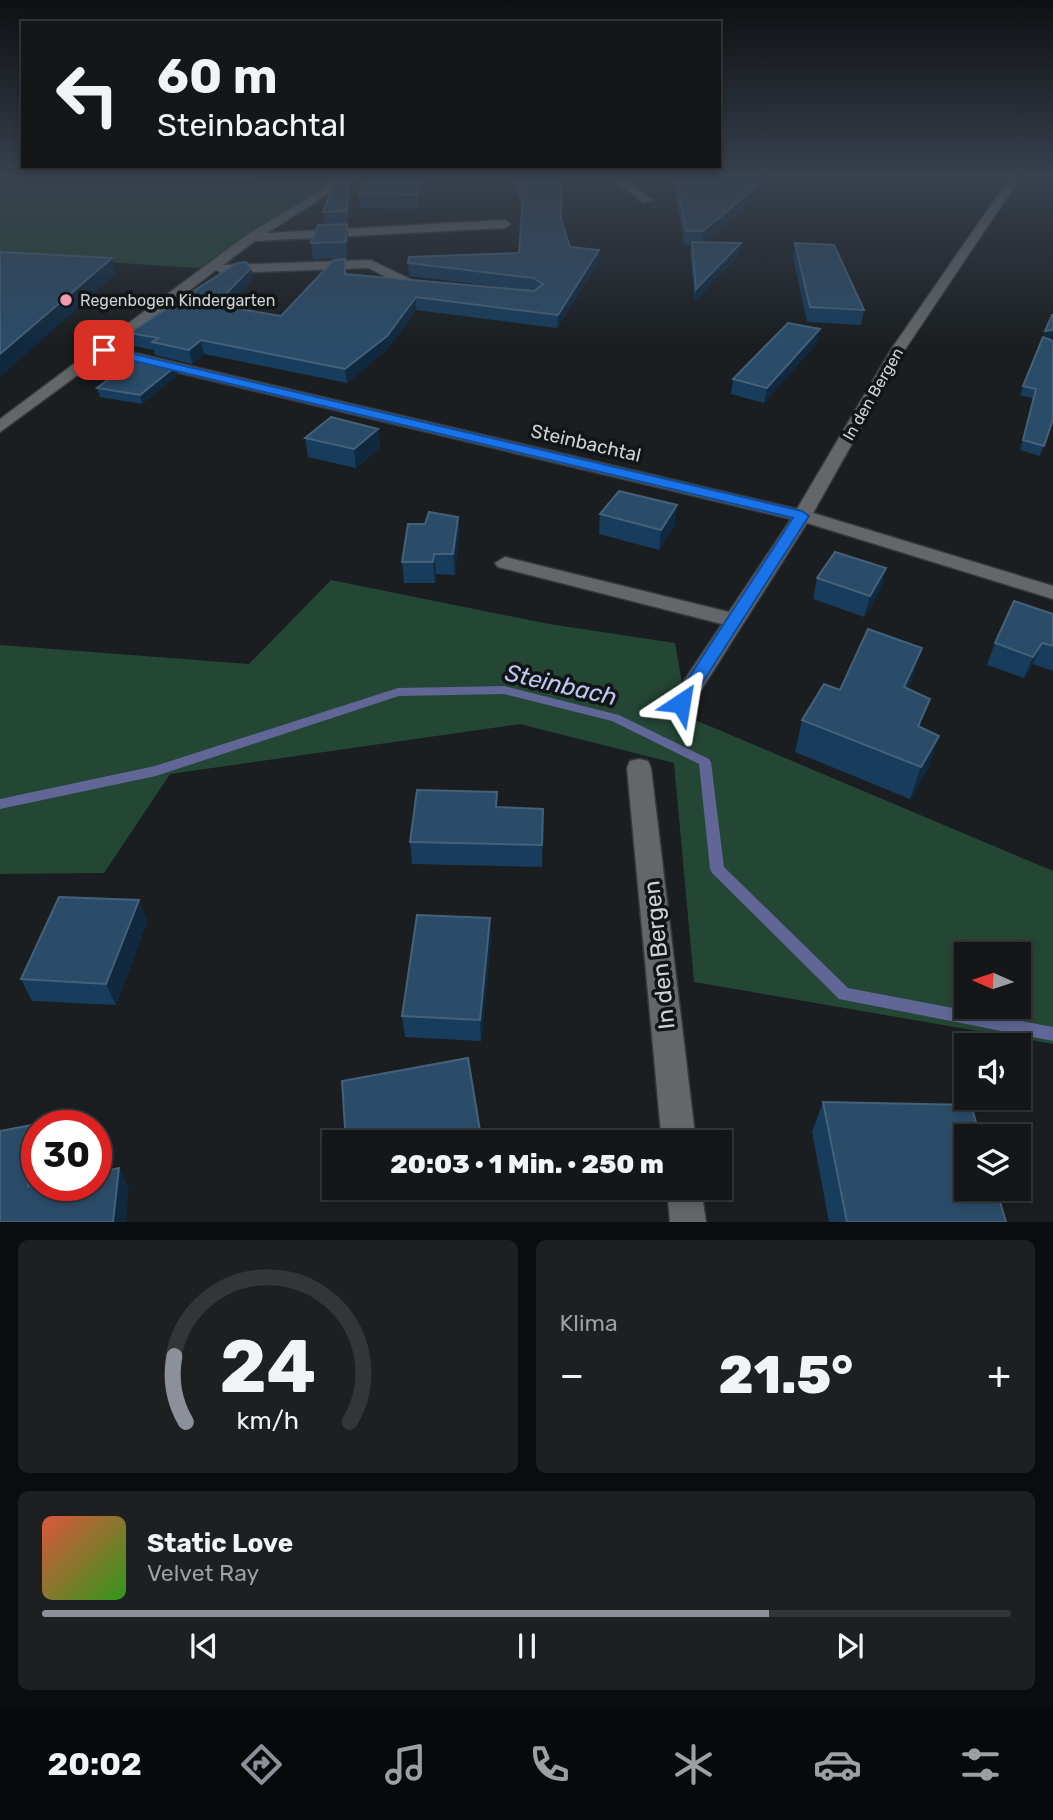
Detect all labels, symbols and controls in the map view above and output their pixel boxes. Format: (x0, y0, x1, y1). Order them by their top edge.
text: 60 m (157, 47, 278, 105)
icon: left (42, 49, 133, 140)
text: Steinbachtal (157, 106, 346, 144)
place label: Regenbogen Kindergarten (80, 291, 275, 310)
marker: Regenbogen Kindergarten (58, 292, 74, 308)
pin (74, 320, 134, 380)
icon: arrive (85, 331, 123, 369)
street label: In den Bergen (839, 344, 907, 444)
street label: Steinbachtal (529, 419, 643, 467)
water label: Steinbach (502, 659, 620, 711)
position arrow (644, 666, 718, 740)
street label: In den Bergen (637, 879, 681, 1031)
north arrow (954, 942, 1031, 1018)
map controls (954, 942, 1031, 1201)
button: sound (954, 1033, 1031, 1110)
speed limit sign: 30 (21, 1110, 112, 1201)
button: layers (954, 1124, 1031, 1201)
text: 20:03 · 1 Min. · 250 m (390, 1149, 664, 1180)
text: Klima (560, 1309, 618, 1337)
text: 24 (219, 1325, 316, 1411)
text: 21.5° (718, 1344, 853, 1406)
text: − (560, 1352, 584, 1398)
text: + (987, 1352, 1011, 1398)
text: km/h (237, 1406, 299, 1435)
text: Static Love (147, 1528, 293, 1559)
text: Velvet Ray (147, 1559, 259, 1587)
icon: previous (185, 1627, 223, 1665)
icon: pause (508, 1627, 546, 1665)
icon: next (831, 1627, 869, 1665)
icon: directions (237, 1740, 286, 1789)
icon: music (381, 1740, 430, 1789)
icon: phone (525, 1740, 574, 1789)
icon: climate (669, 1740, 718, 1789)
icon: car (813, 1740, 862, 1789)
icon: filters (956, 1740, 1005, 1789)
text: 20:02 (47, 1745, 142, 1783)

